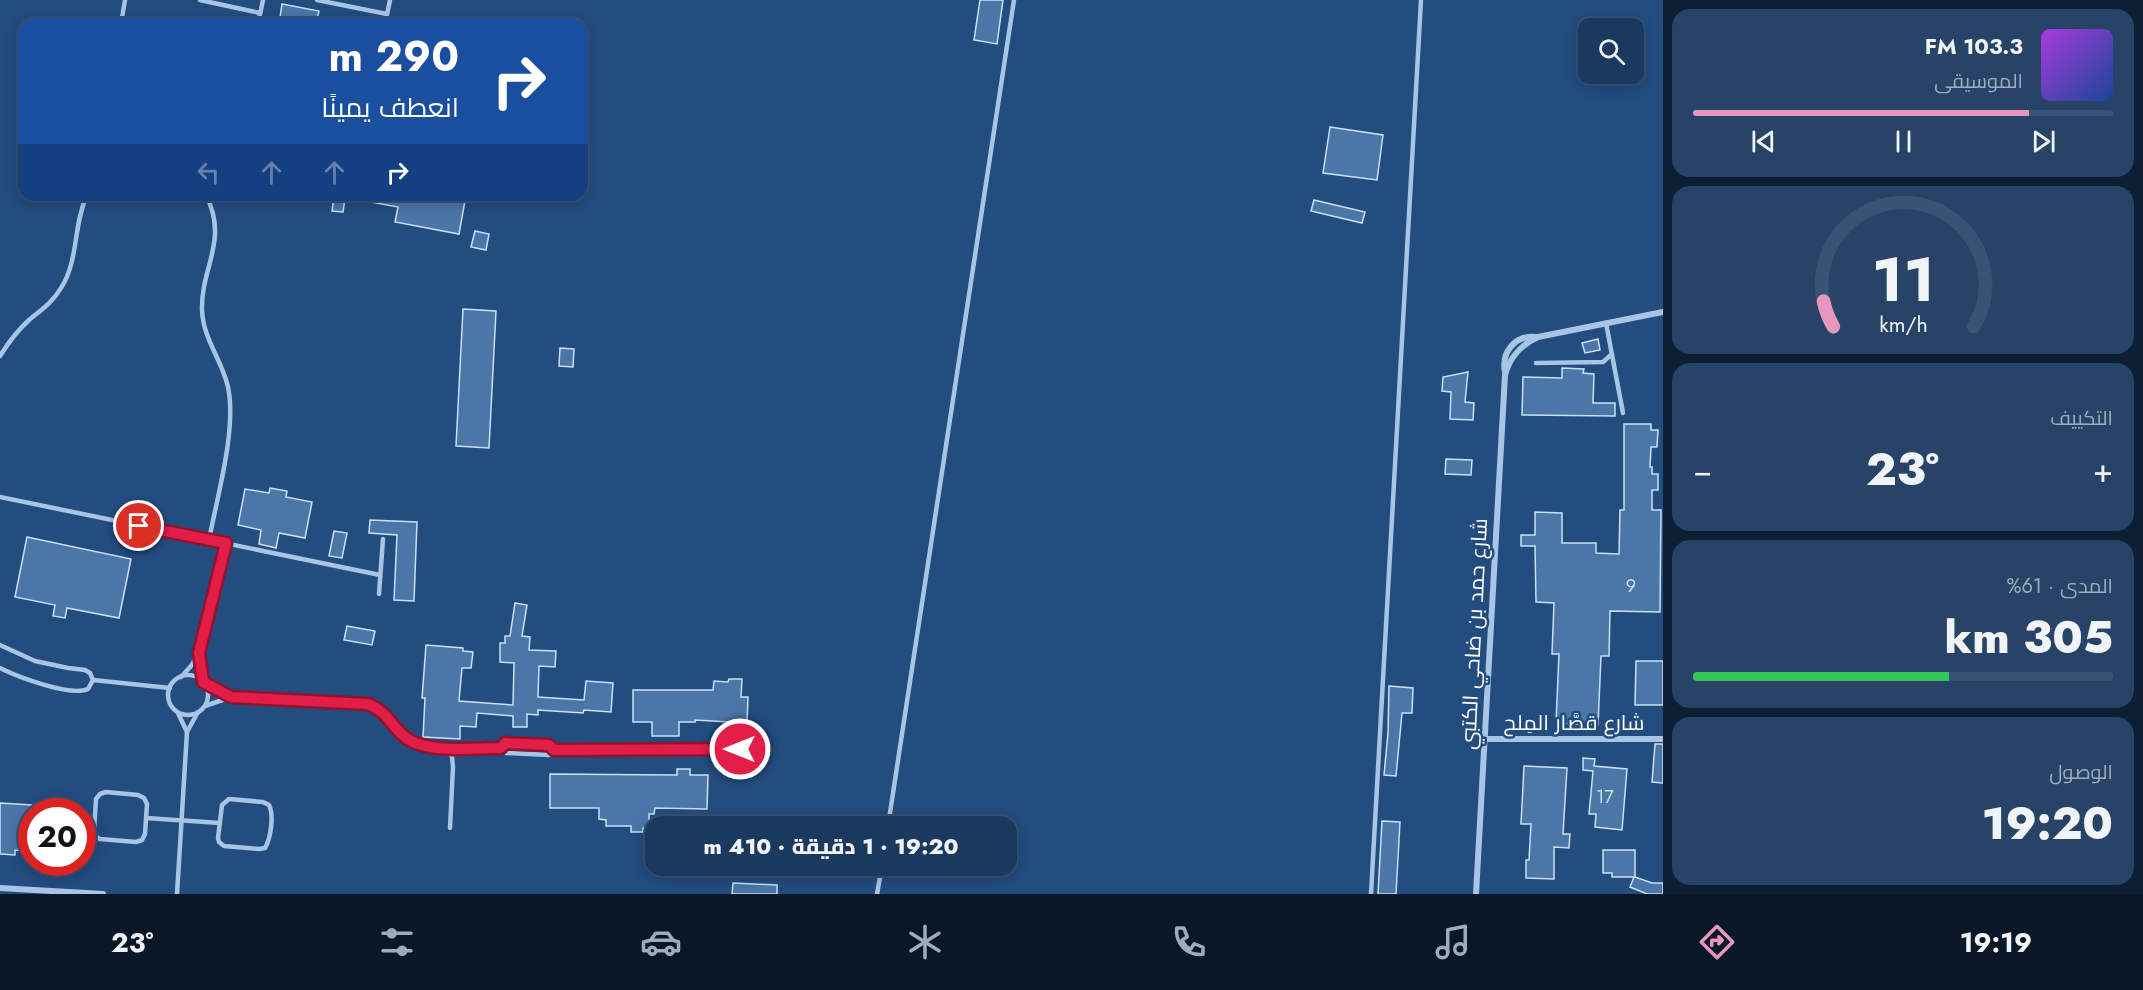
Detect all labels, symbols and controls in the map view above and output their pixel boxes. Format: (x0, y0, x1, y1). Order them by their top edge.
map controls (1578, 18, 1644, 84)
button: search (1578, 18, 1644, 84)
text: 290 m (328, 26, 459, 87)
text: 103.3 FM (1925, 30, 2023, 62)
icon: right (480, 42, 558, 120)
text: الموسيقى (1934, 67, 2023, 96)
text: انعطف يمينًا (321, 88, 459, 127)
icon: previous (1747, 125, 1780, 158)
icon: pause (1887, 125, 1920, 158)
icon: next (2027, 125, 2060, 158)
icon: left (192, 156, 225, 189)
icon: ahead (255, 156, 288, 189)
icon: ahead (318, 156, 351, 189)
icon: right (381, 156, 414, 189)
text: 11 (1871, 234, 1935, 324)
text: km/h (1879, 309, 1927, 340)
text: التكييف (2050, 404, 2113, 433)
text: 23° (1866, 437, 1939, 502)
text: − (1693, 447, 1712, 494)
text: + (2093, 447, 2113, 494)
pin (113, 500, 164, 551)
icon: arrive (122, 509, 155, 542)
street label: شارع حمد بن ضاحي الكتبي (1453, 518, 1496, 750)
text: المدى · 61% (2006, 572, 2113, 601)
house number: 9 (1626, 573, 1636, 599)
text: 305 km (1945, 605, 2113, 670)
street label: شارع قصَّار المِلح (1504, 708, 1644, 738)
position arrow (708, 717, 772, 781)
text: الوصول (2049, 758, 2113, 787)
house number: 17 (1596, 784, 1614, 810)
text: 19:20 (1982, 791, 2113, 856)
speed limit sign: 20 (18, 798, 96, 876)
text: 19:20 · 1 دقيقة · 410 m (704, 830, 958, 862)
icon: filters (376, 921, 418, 963)
icon: car (640, 921, 682, 963)
icon: climate (904, 921, 946, 963)
icon: phone (1168, 921, 1210, 963)
icon: music (1432, 921, 1474, 963)
icon: directions (1696, 921, 1738, 963)
text: 23° (111, 923, 154, 962)
text: 19:19 (1960, 923, 2032, 962)

